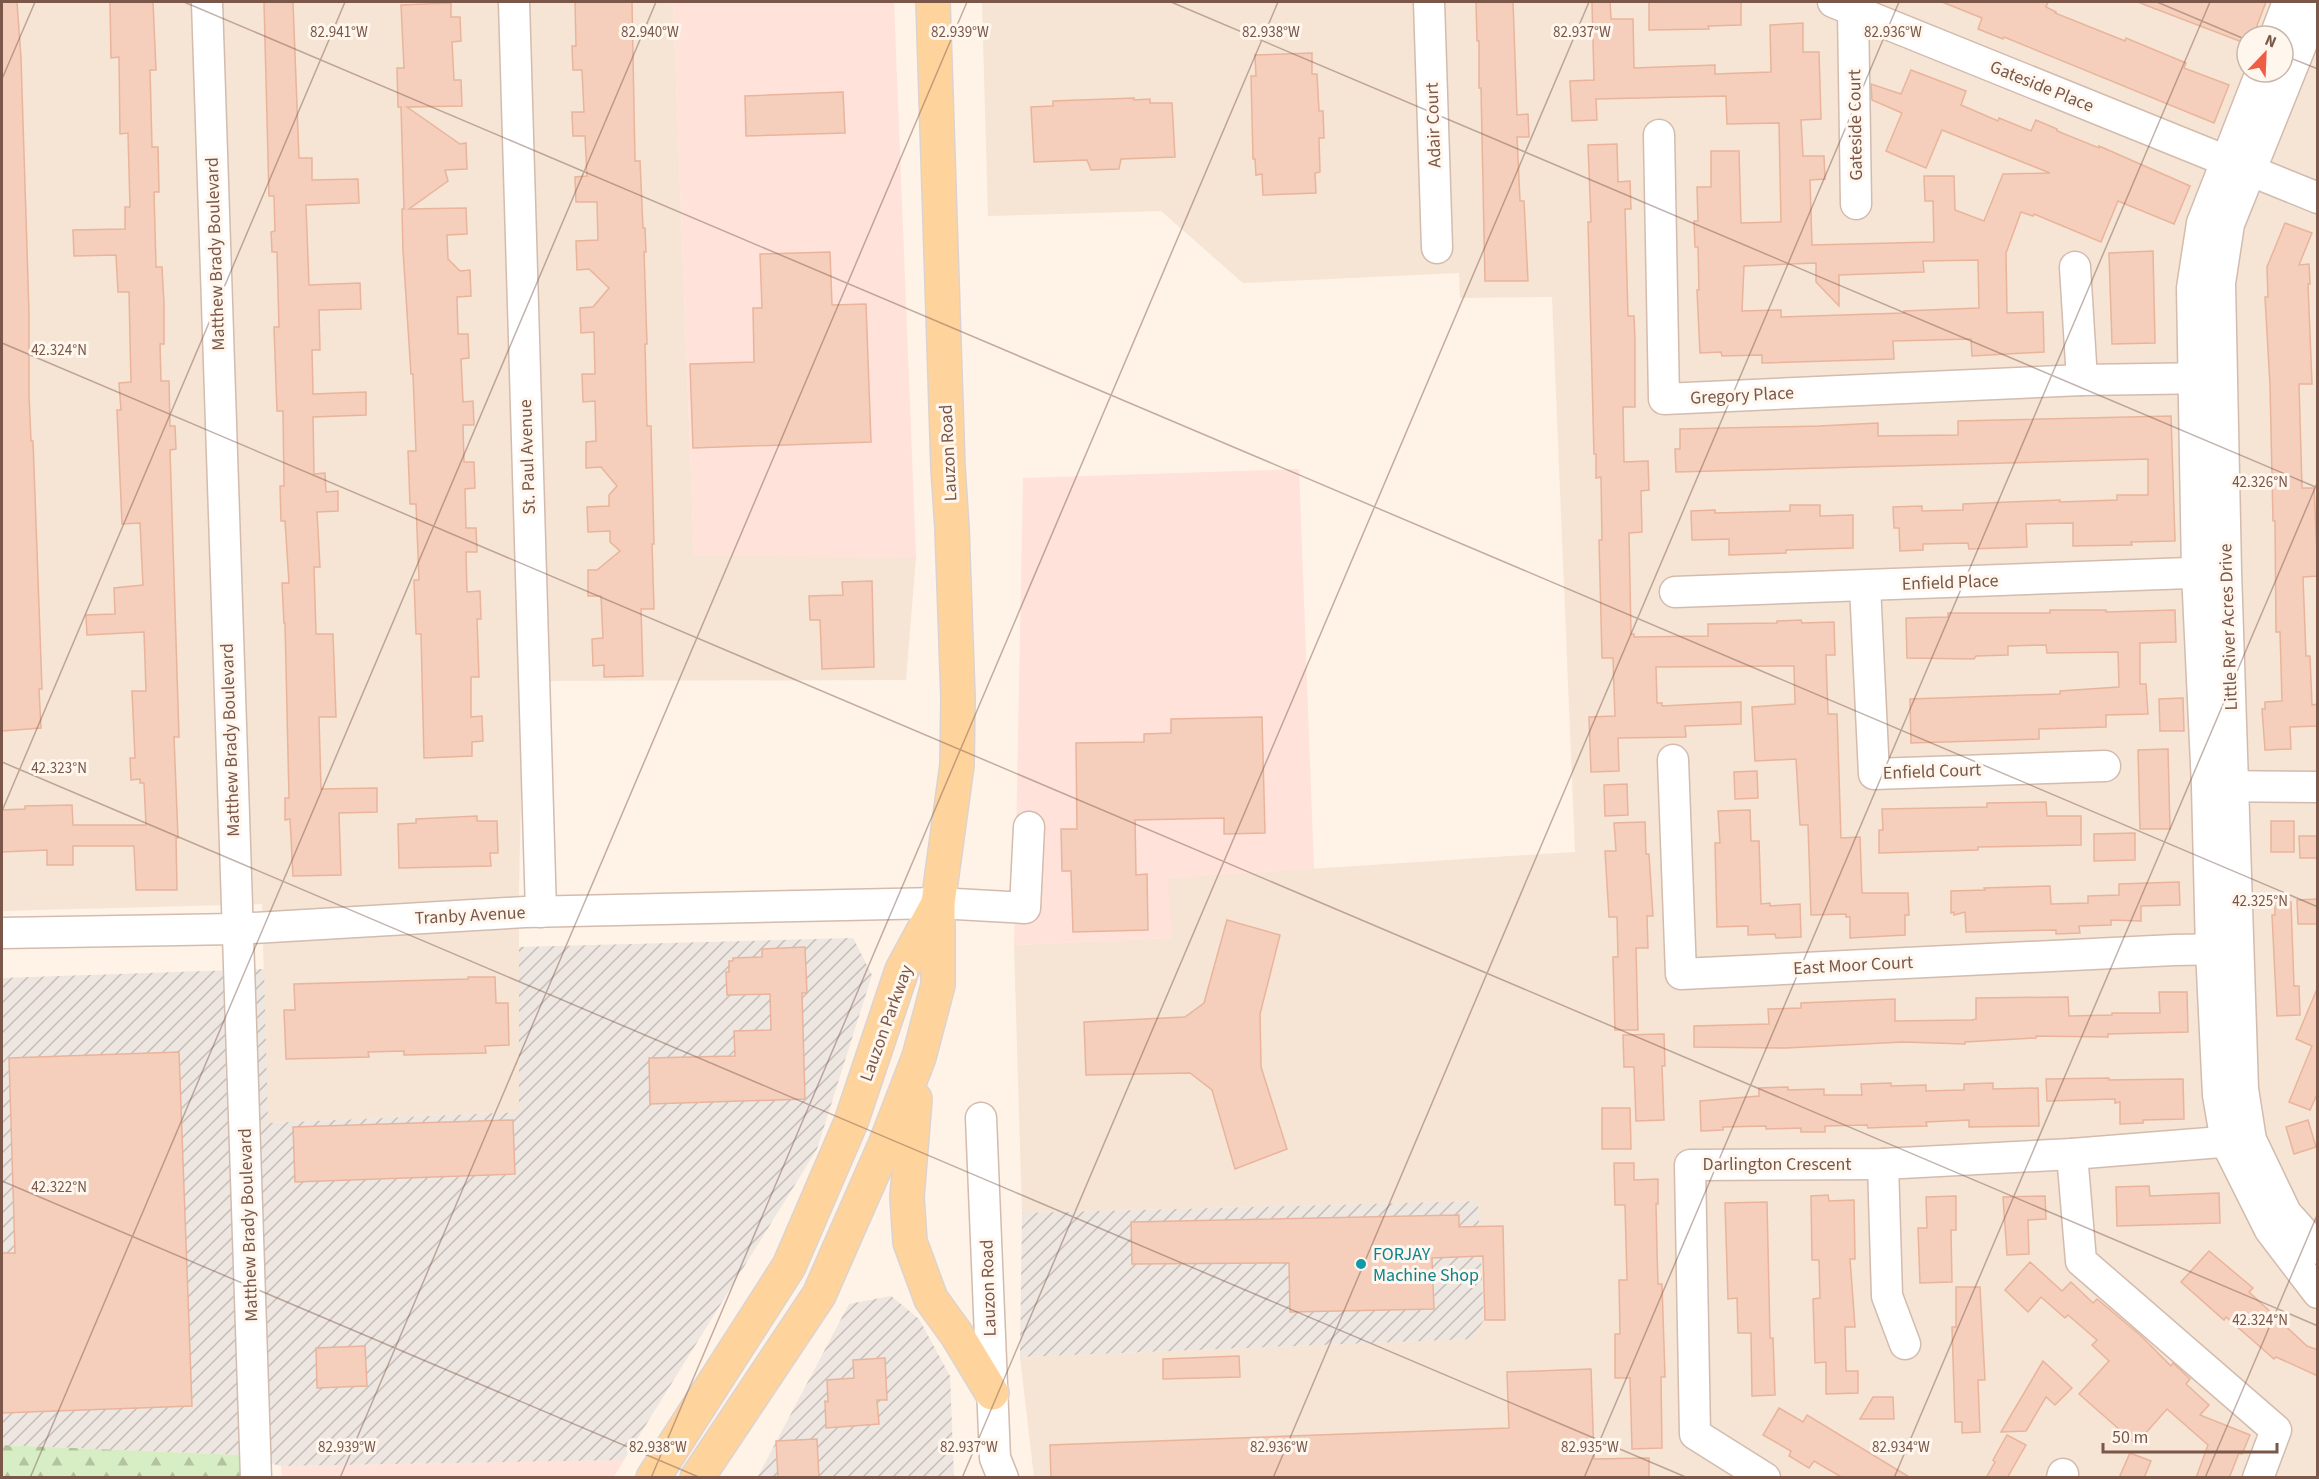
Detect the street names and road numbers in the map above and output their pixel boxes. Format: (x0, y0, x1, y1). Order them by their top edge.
street label: Gateside Place (1986, 54, 2097, 119)
street label: Gateside Court (1842, 69, 1869, 181)
street label: Adair Court (1420, 82, 1447, 168)
street label: Matthew Brady Boulevard (200, 157, 231, 351)
street label: Gregory Place (1690, 380, 1795, 411)
street label: St. Paul Avenue (513, 399, 542, 515)
street label: Lauzon Road (933, 404, 964, 502)
street label: Little River Acres Drive (2213, 543, 2244, 711)
street label: Enfield Place (1901, 568, 1999, 597)
street label: Matthew Brady Boulevard (215, 643, 246, 837)
street label: Enfield Court (1882, 757, 1982, 786)
street label: Tranby Avenue (414, 900, 526, 931)
street label: East Moor Court (1792, 950, 1914, 981)
street label: Lauzon Parkway (854, 961, 919, 1085)
street label: Matthew Brady Boulevard (233, 1128, 264, 1322)
street label: Darlington Crescent (1703, 1152, 1851, 1177)
street label: Lauzon Road (974, 1239, 1003, 1337)

